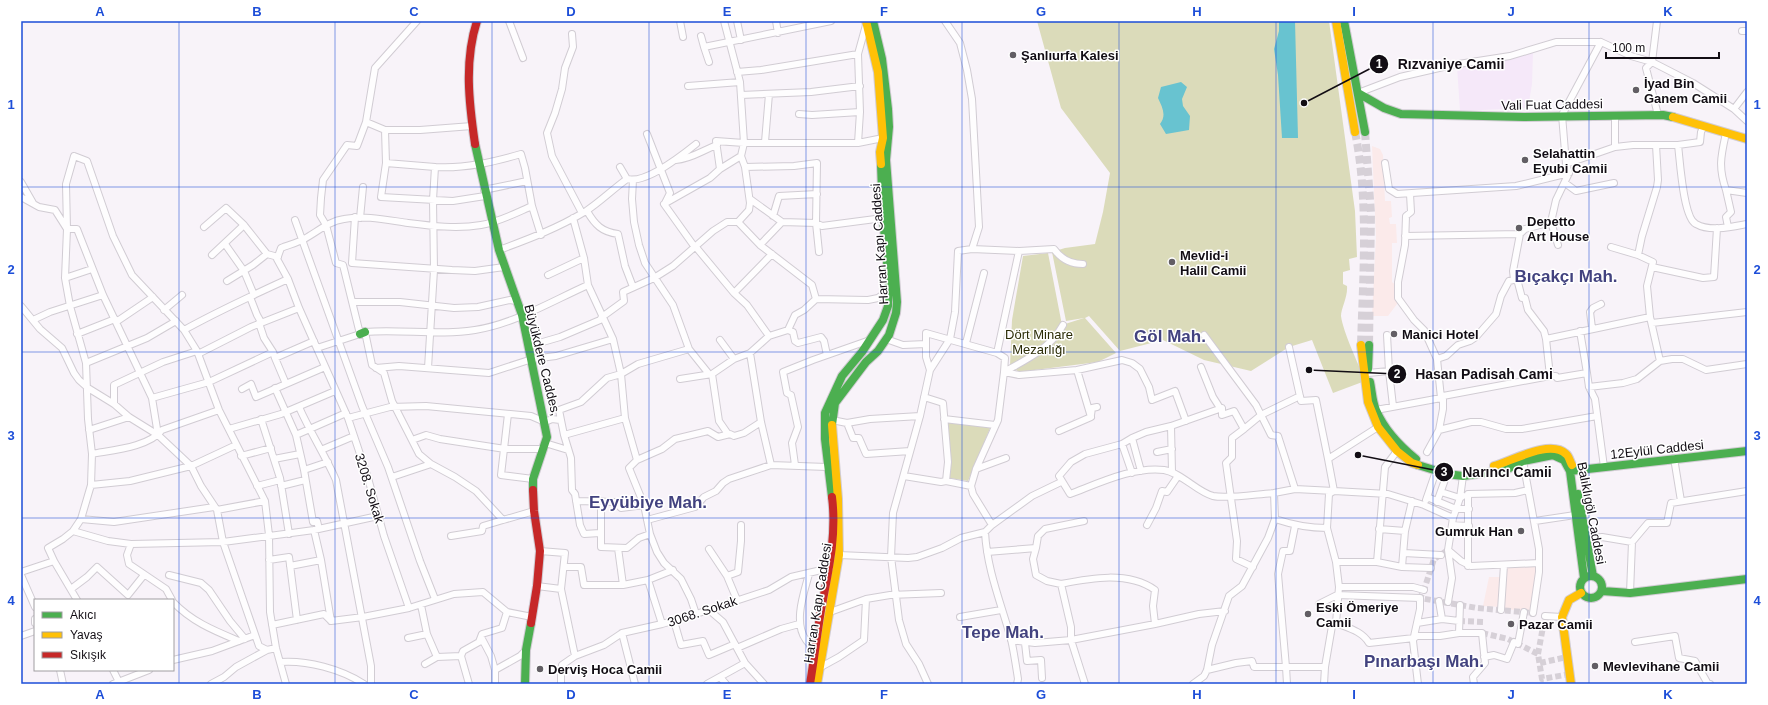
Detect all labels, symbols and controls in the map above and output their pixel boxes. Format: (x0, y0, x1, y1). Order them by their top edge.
text: A (95, 4, 105, 19)
text: B (252, 4, 262, 19)
text: C (409, 4, 419, 19)
text: D (566, 4, 576, 19)
text: E (723, 4, 732, 19)
text: F (880, 4, 888, 19)
text: G (1036, 4, 1046, 19)
text: H (1192, 4, 1202, 19)
text: I (1352, 4, 1356, 19)
text: J (1507, 4, 1515, 19)
text: K (1663, 4, 1673, 19)
scale bar (1606, 34, 1719, 60)
text: 100 m (1612, 41, 1645, 55)
place label: Şanlıurfa Kalesi (1021, 48, 1119, 63)
marker: Şanlıurfa Kalesi (1008, 50, 1018, 60)
callout: Rızvaniye Camii (1369, 51, 1512, 77)
text: Rızvaniye Camii (1398, 56, 1504, 72)
text: 1 (1376, 57, 1383, 71)
place label: İyad Bin Ganem Camii (1644, 76, 1727, 106)
marker: İyad Bin Ganem Camii (1631, 85, 1641, 95)
street label: Vali Fuat Caddesi (1501, 96, 1603, 113)
text: 1 (7, 97, 15, 112)
text: 1 (1753, 97, 1761, 112)
place label: Selahattin Eyubi Camii (1533, 146, 1607, 176)
marker: Selahattin Eyubi Camii (1520, 155, 1530, 165)
street label: Harran Kapı Caddesi (868, 183, 891, 305)
place label: Depetto Art House (1527, 214, 1589, 244)
marker: Depetto Art House (1514, 223, 1524, 233)
place label: Mevlid-i Halil Camii (1180, 248, 1246, 278)
marker: Mevlid-i Halil Camii (1167, 257, 1177, 267)
text: 2 (7, 262, 15, 277)
text: 2 (1753, 262, 1761, 277)
district label: Bıçakçı Mah. (1515, 267, 1618, 286)
street label: Büyükdere Caddes, (521, 303, 564, 417)
park label: Dört Minare Mezarlığı (1005, 327, 1073, 357)
district label: Göl Mah. (1134, 327, 1206, 346)
place label: Manici Hotel (1402, 327, 1479, 342)
marker: Manici Hotel (1389, 329, 1399, 339)
callout: Hasan Padisah Cami (1387, 361, 1561, 387)
text: Hasan Padisah Cami (1415, 366, 1553, 382)
text: 2 (1394, 367, 1401, 381)
text: 3 (7, 428, 15, 443)
text: 3 (1753, 428, 1761, 443)
street label: 12Eylül Caddesi (1610, 437, 1705, 462)
street label: 3208. Sokak (352, 451, 387, 525)
callout: Narıncı Camii (1434, 459, 1560, 485)
street label: Balıklıgöl Caddesi (1574, 461, 1609, 566)
text: Narıncı Camii (1462, 464, 1552, 480)
text: 3 (1441, 465, 1448, 479)
district label: Eyyübiye Mah. (589, 493, 707, 512)
place label: Gumruk Han (1435, 524, 1513, 539)
marker: Gumruk Han (1516, 526, 1526, 536)
street label: Harran Kapı Caddesi (801, 542, 834, 664)
text: 4 (7, 593, 15, 608)
street label: 3068. Sokak (665, 593, 739, 630)
text: 4 (1753, 593, 1761, 608)
legend (34, 599, 174, 671)
place label: Eski Ömeriye Camii (1316, 600, 1398, 630)
text: Akıcı (70, 608, 97, 622)
marker: Eski Ömeriye Camii (1303, 609, 1313, 619)
place label: Pazar Camii (1519, 617, 1593, 632)
marker: Pazar Camii (1506, 619, 1516, 629)
district label: Tepe Mah. (962, 623, 1044, 642)
text: Yavaş (70, 628, 102, 642)
text: Sıkışık (70, 648, 107, 662)
district label: Pınarbaşı Mah. (1364, 652, 1484, 671)
place label: Mevlevihane Camii (1603, 659, 1719, 674)
marker: Mevlevihane Camii (1590, 661, 1600, 671)
place label: Derviş Hoca Camii (548, 662, 662, 677)
marker: Derviş Hoca Camii (535, 664, 545, 674)
text: A (95, 687, 105, 702)
text: B (252, 687, 262, 702)
text: C (409, 687, 419, 702)
text: D (566, 687, 576, 702)
text: E (723, 687, 732, 702)
text: F (880, 687, 888, 702)
text: G (1036, 687, 1046, 702)
text: H (1192, 687, 1202, 702)
text: I (1352, 687, 1356, 702)
text: J (1507, 687, 1515, 702)
text: K (1663, 687, 1673, 702)

